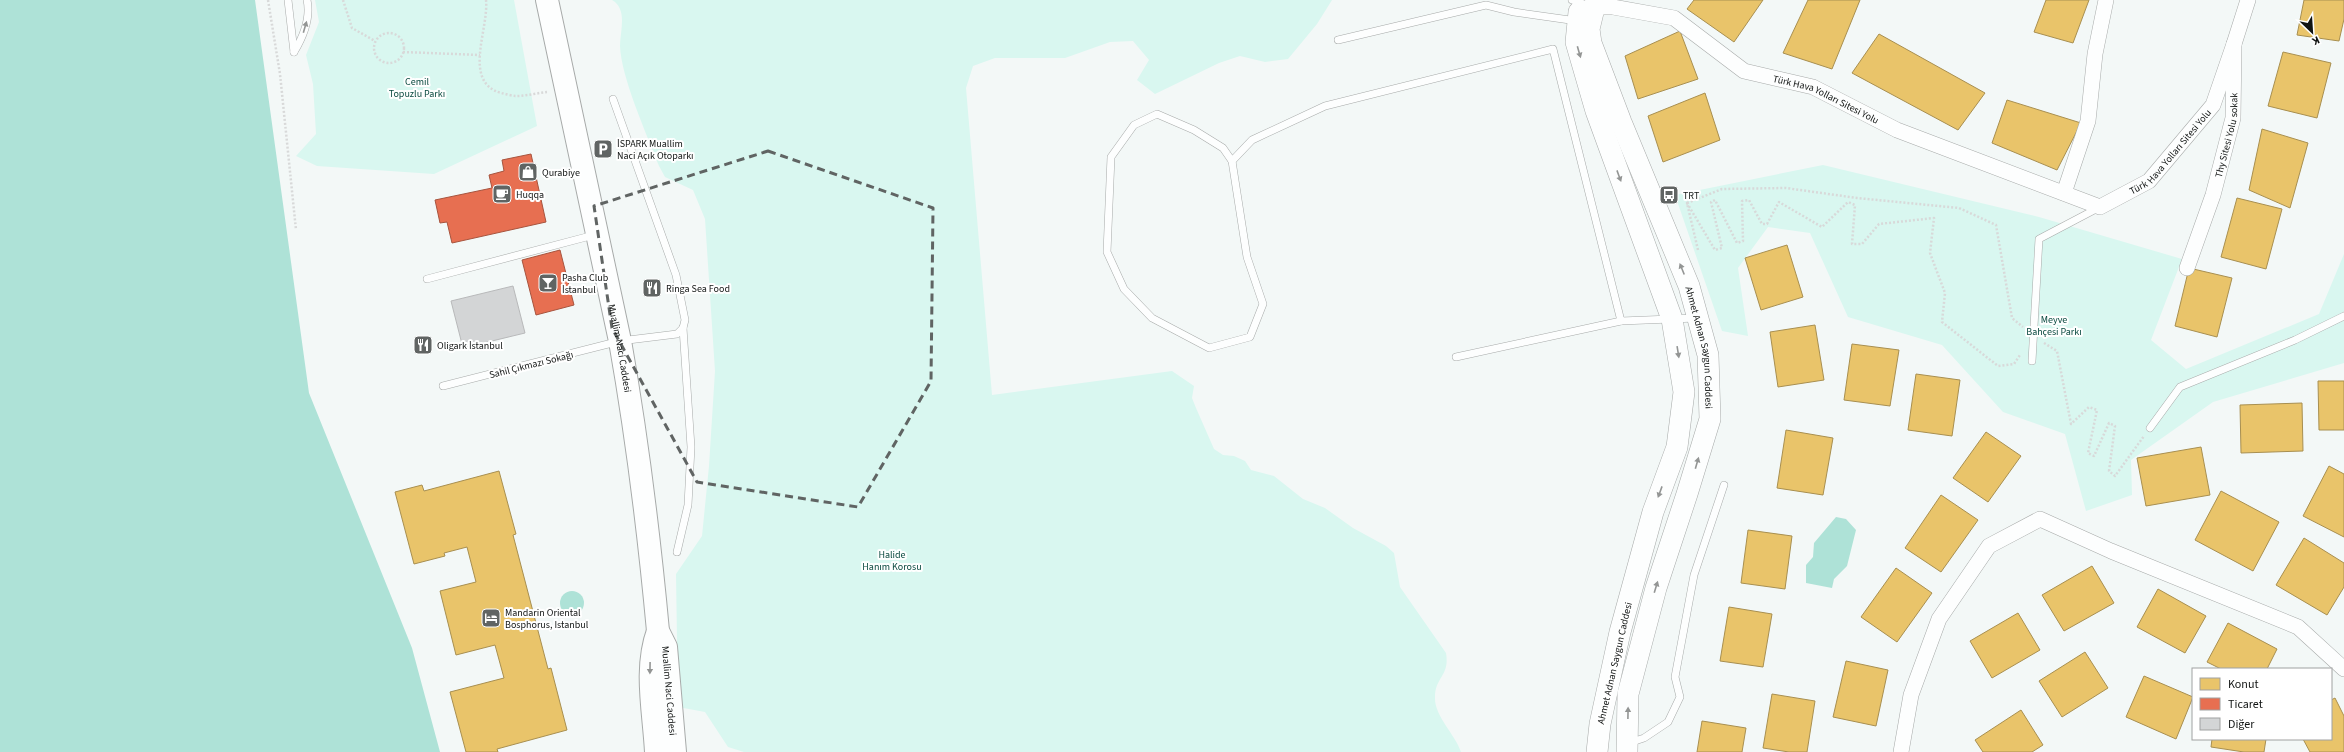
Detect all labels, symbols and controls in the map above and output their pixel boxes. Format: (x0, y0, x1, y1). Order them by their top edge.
north arrow (2292, 12, 2332, 52)
one-way arrow (302, 21, 308, 33)
text: K (2310, 32, 2322, 49)
one-way arrow (1576, 46, 1582, 58)
street label: Türk Hava Yolları Sitesi Yolu (1771, 72, 1881, 128)
park label: Cemil Topuzlu Parkı (389, 75, 445, 101)
street label: Thy Sitesi Yolu sokak (2212, 93, 2241, 179)
street label: Türk Hava Yolları Sitesi Yolu (2127, 106, 2215, 198)
place label: İSPARK Muallim Naci Açık Otoparkı (617, 137, 694, 163)
parking icon: İSPARK Muallim Naci Açık Otoparkı (592, 138, 614, 160)
shop icon: Qurabiye (517, 161, 539, 183)
place label: Qurabiye (542, 166, 580, 180)
one-way arrow (1617, 170, 1623, 182)
cafe icon: Huqqa (491, 183, 513, 205)
bus stop icon: TRT (1658, 184, 1680, 206)
place label: Huqqa (516, 188, 544, 202)
place label: TRT (1683, 189, 1700, 203)
one-way arrow (1679, 263, 1685, 274)
place label: Pasha Club İstanbul (562, 271, 609, 297)
bar icon: Pasha Club İstanbul (537, 272, 559, 294)
restaurant icon: Ringa Sea Food (641, 277, 663, 299)
place label: Ringa Sea Food (666, 282, 730, 296)
street label: Ahmet Adnan Saygun Caddesi (1681, 285, 1716, 409)
street label: Muallim Naci Caddesi (604, 303, 635, 394)
park label: Meyve Bahçesi Parkı (2026, 313, 2082, 339)
restaurant icon: Oligark İstanbul (412, 334, 434, 356)
place label: Oligark İstanbul (437, 339, 503, 353)
one-way arrow (1675, 346, 1681, 358)
street label: Sahil Çıkmazı Sokağı (488, 348, 575, 382)
one-way arrow (1694, 457, 1700, 469)
one-way arrow (1657, 486, 1663, 498)
park label: Halide Hanım Korosu (862, 548, 922, 574)
one-way arrow (1654, 580, 1660, 592)
street label: Ahmet Adnan Saygun Caddesi (1594, 601, 1636, 726)
place label: Mandarin Oriental Bosphorus, Istanbul (505, 606, 589, 632)
hotel icon: Mandarin Oriental Bosphorus, Istanbul (480, 607, 502, 629)
street label: Muallim Naci Caddesi (658, 645, 680, 736)
one-way arrow (647, 662, 654, 674)
legend (2192, 668, 2332, 740)
text: Konut (2228, 676, 2259, 693)
text: Ticaret (2228, 696, 2263, 713)
one-way arrow (1625, 706, 1631, 719)
text: Diğer (2228, 716, 2255, 733)

